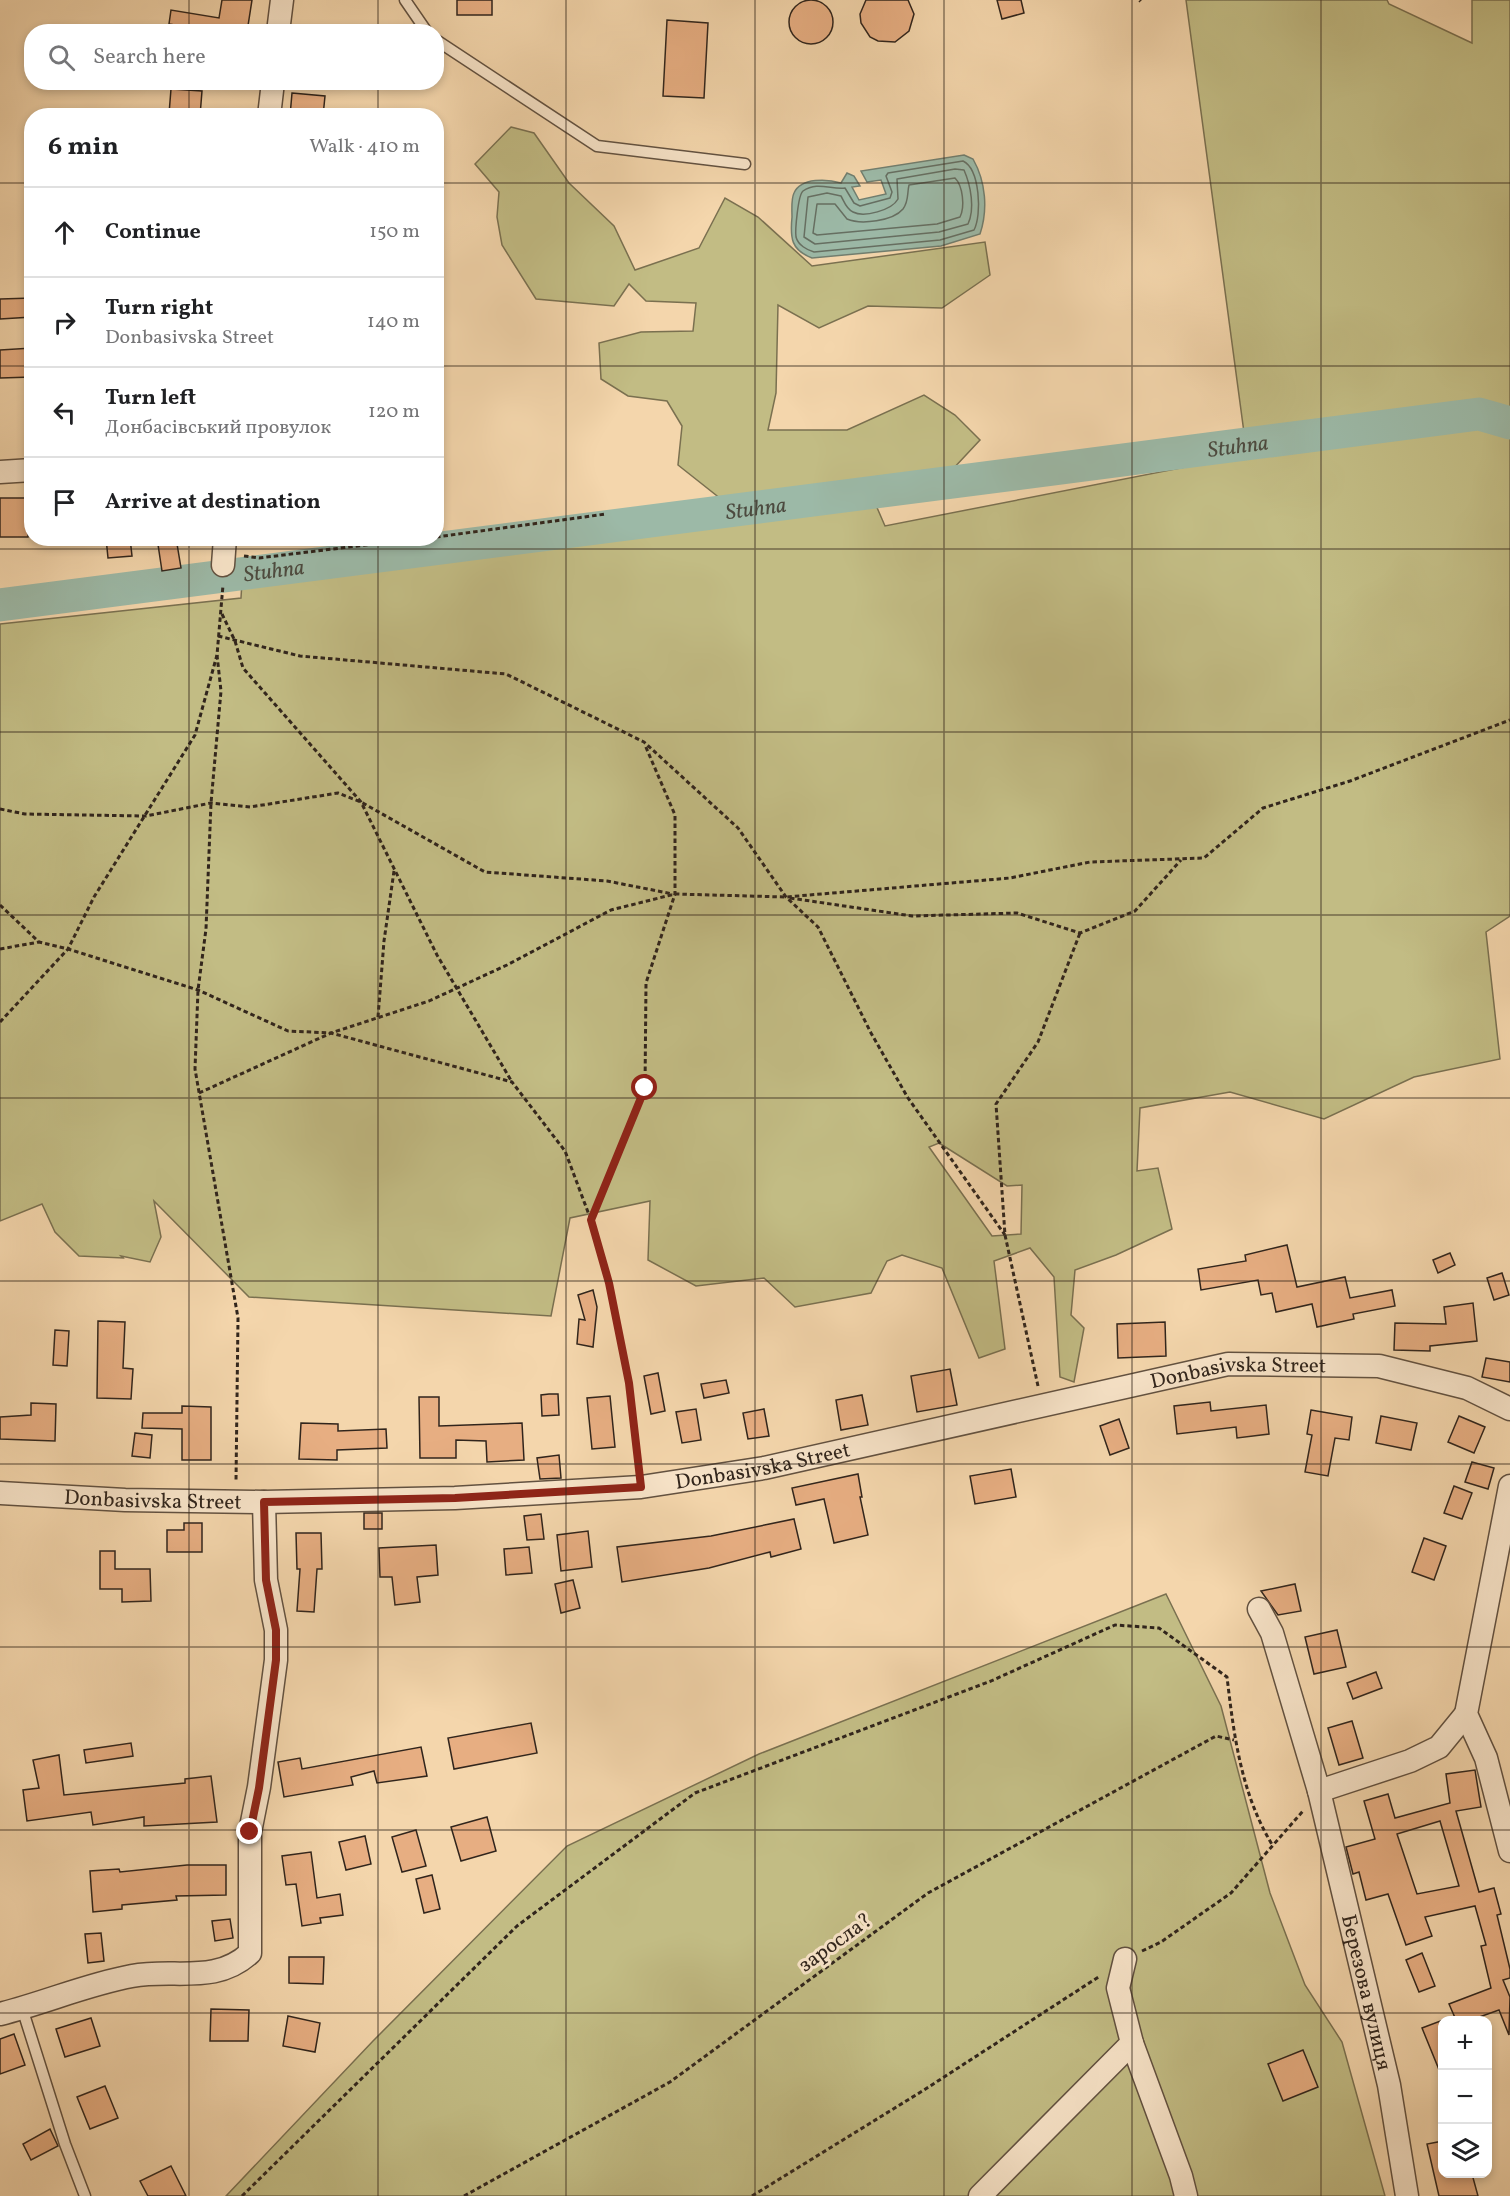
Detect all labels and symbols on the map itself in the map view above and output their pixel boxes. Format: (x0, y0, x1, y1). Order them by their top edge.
water label: Stuhna (1206, 428, 1270, 467)
water label: Stuhna (724, 491, 788, 529)
water label: Stuhna (242, 553, 306, 591)
route start (631, 1074, 657, 1100)
street label: Donbasivska Street (1148, 1351, 1326, 1397)
street label: Donbasivska Street (673, 1436, 853, 1498)
street label: Donbasivska Street (63, 1484, 242, 1518)
route end (236, 1818, 262, 1844)
street label: заросла? (793, 1907, 879, 1980)
street label: Березова вулиця (1333, 1912, 1398, 2073)

